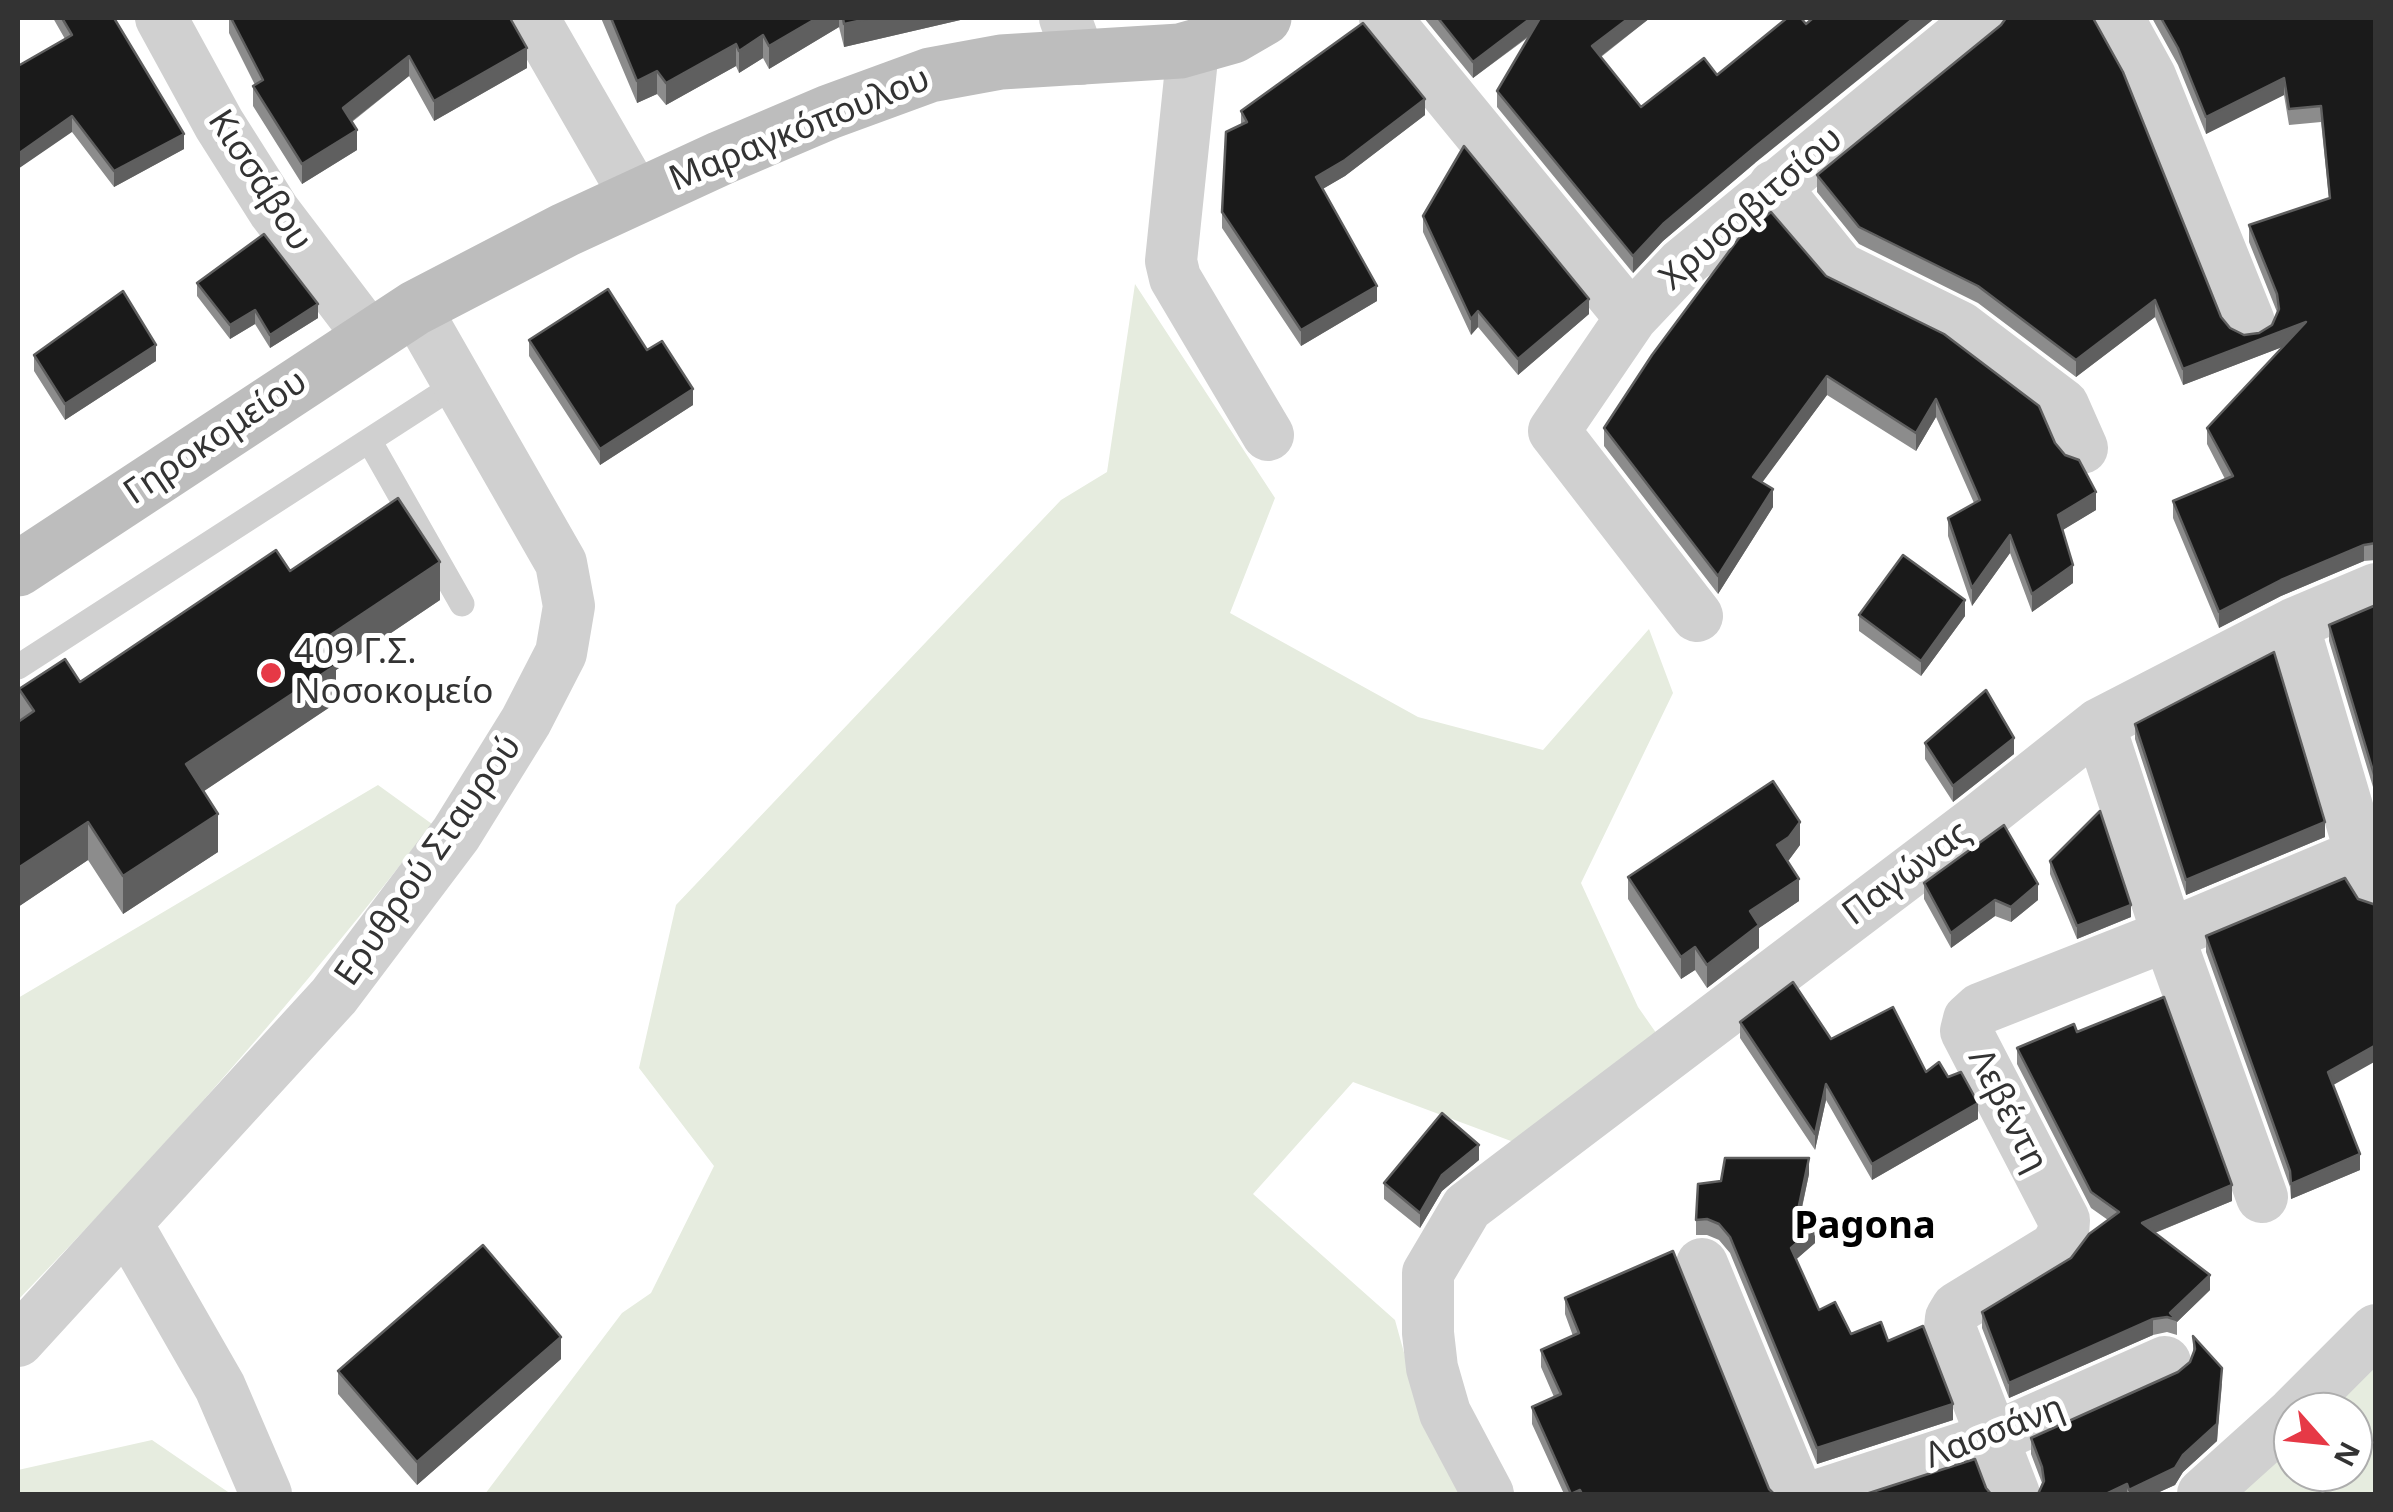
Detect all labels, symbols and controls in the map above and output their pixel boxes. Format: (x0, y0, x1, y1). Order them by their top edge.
street label: Μαραγκόπουλου (664, 59, 936, 201)
street label: Κισσάβου (198, 103, 320, 259)
street label: Χρυσοβιτσίου (1652, 118, 1852, 300)
street label: Γηροκομείου (117, 361, 315, 515)
place label: 409 Γ.Σ. Νοσοκομείο (294, 632, 493, 714)
marker: 409 Γ.Σ. Νοσοκομείο (258, 660, 284, 686)
street label: Ερυθρού Σταυρού (327, 728, 531, 994)
street label: Παγώνας (1835, 813, 1979, 935)
street label: Λεβέντη (1958, 1043, 2056, 1179)
district label: Pagona (1794, 1204, 1936, 1250)
street label: Λασσάνη (1920, 1387, 2070, 1479)
north arrow (2273, 1392, 2373, 1492)
text: N (2326, 1436, 2370, 1473)

